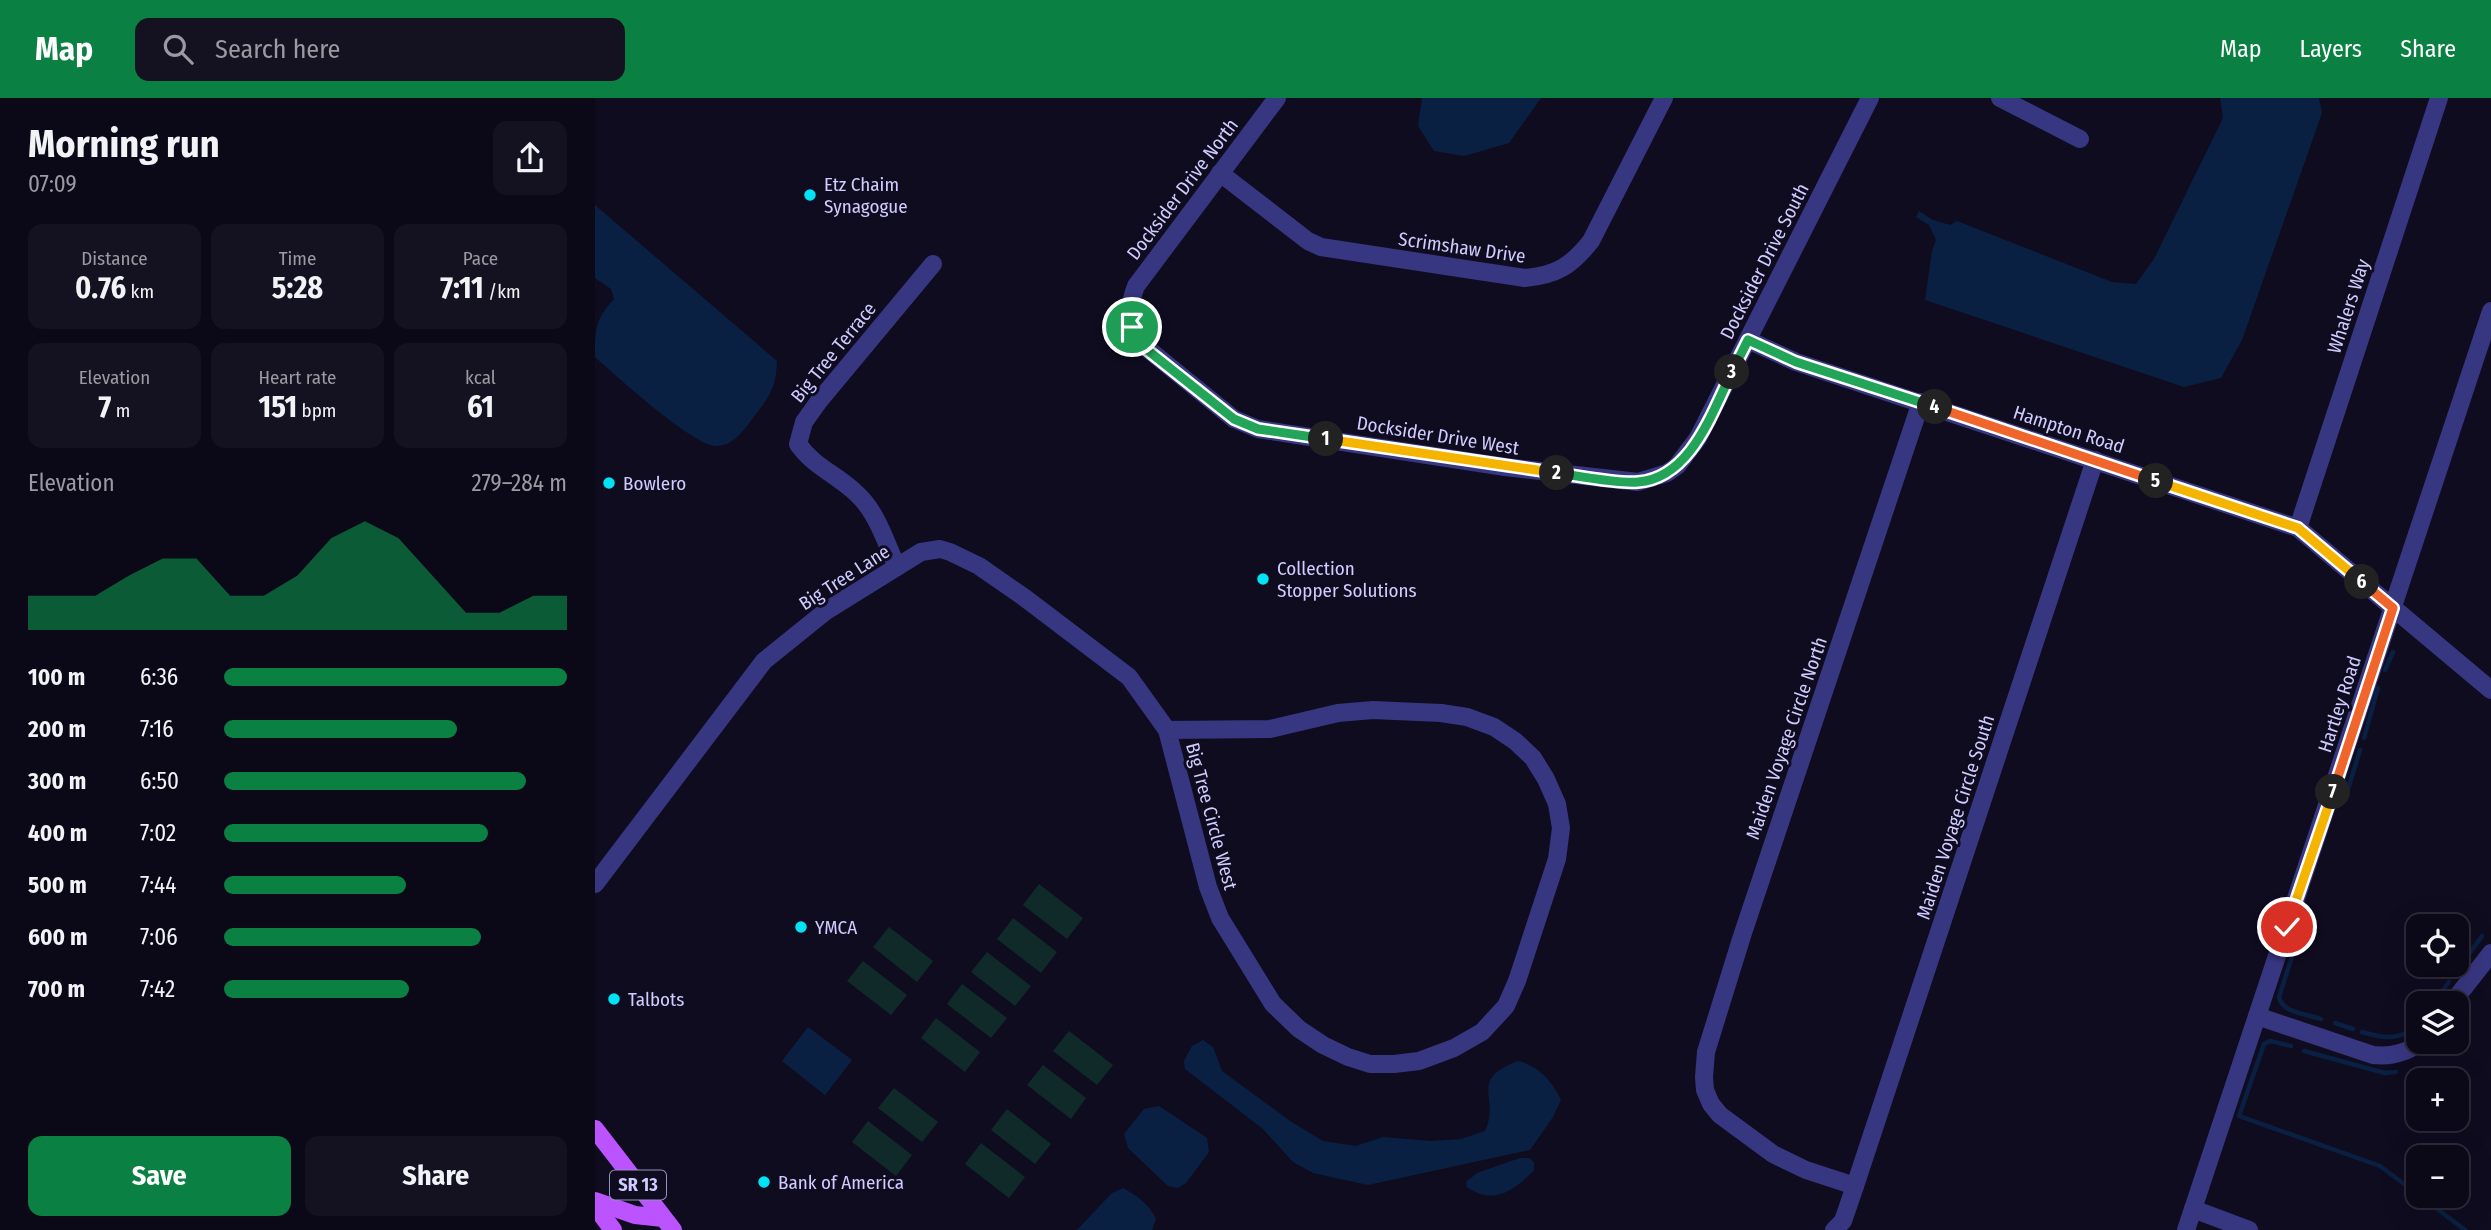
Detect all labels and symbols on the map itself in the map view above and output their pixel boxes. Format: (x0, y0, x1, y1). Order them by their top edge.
street label: Docksider Drive North (1122, 114, 1243, 264)
place label: Etz Chaim Synagogue (824, 173, 908, 218)
street label: Docksider Drive South (1715, 179, 1814, 343)
marker: Etz Chaim Synagogue (802, 187, 818, 203)
street label: Scrimshaw Drive (1397, 227, 1527, 268)
street label: Whalers Way (2322, 256, 2375, 356)
pin (1102, 297, 1162, 357)
street label: Big Tree Terrace (786, 298, 881, 407)
pin: 3 (1715, 354, 1749, 390)
pin: 4 (1917, 390, 1953, 424)
street label: Hampton Road (2010, 401, 2127, 458)
street label: Docksider Drive West (1355, 411, 1521, 460)
pin: 1 (1309, 422, 1343, 456)
pin: 2 (1539, 456, 1574, 490)
pin: 5 (2139, 464, 2173, 498)
place label: Bowlero (623, 472, 686, 495)
marker: Bowlero (601, 475, 617, 491)
street label: Big Tree Lane (795, 540, 894, 615)
place label: Collection Stopper Solutions (1277, 557, 1417, 602)
pin: 6 (2345, 564, 2379, 600)
marker: Collection Stopper Solutions (1255, 571, 1271, 587)
street label: Maiden Voyage Circle North (1741, 634, 1832, 842)
street label: Hartley Road (2313, 653, 2366, 755)
street label: Maiden Voyage Circle South (1912, 712, 1999, 922)
street label: Big Tree Circle West (1181, 740, 1242, 893)
pin: 7 (2315, 774, 2351, 810)
pin (2257, 897, 2317, 957)
place label: YMCA (815, 916, 857, 939)
marker: YMCA (793, 919, 809, 935)
place label: Talbots (628, 988, 684, 1011)
marker: Talbots (606, 991, 622, 1007)
road number: SR 13 (610, 1170, 666, 1200)
place label: Bank of America (778, 1171, 904, 1194)
marker: Bank of America (756, 1174, 772, 1190)

